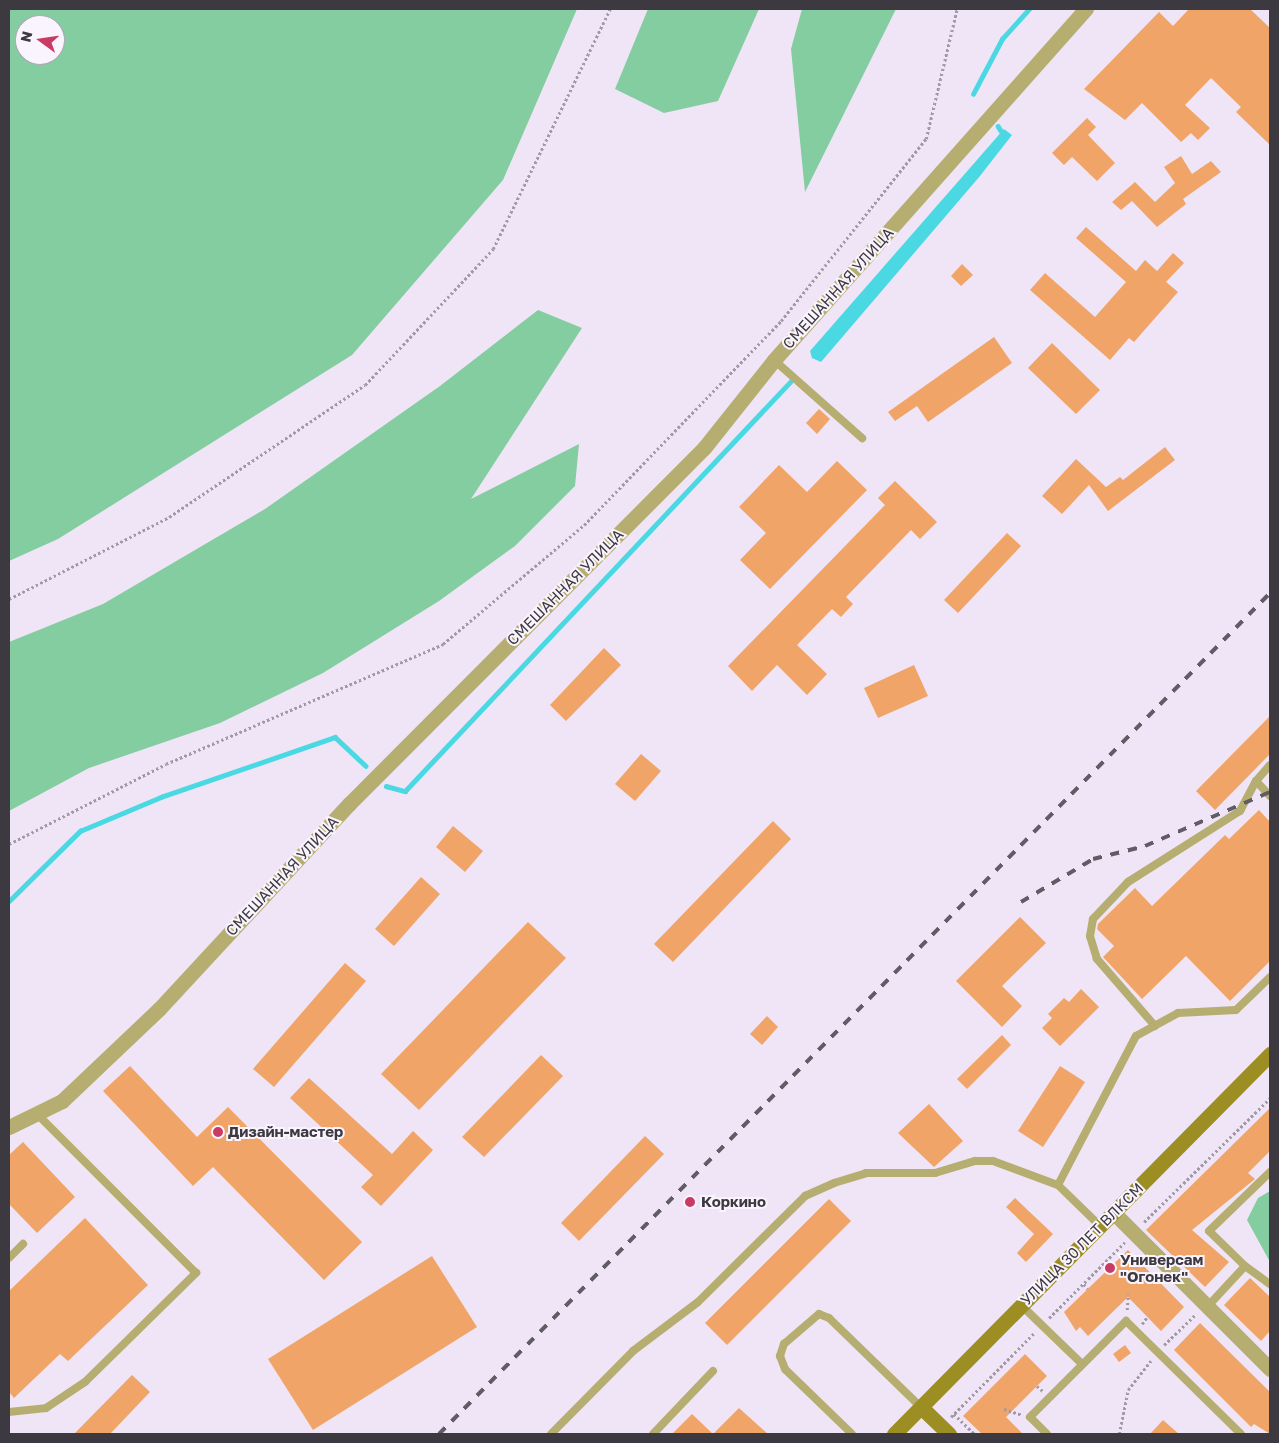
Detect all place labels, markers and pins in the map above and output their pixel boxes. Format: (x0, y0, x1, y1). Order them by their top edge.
place label: Дизайн-мастер (228, 1123, 343, 1141)
marker: Дизайн-мастер (212, 1126, 224, 1138)
place label: Коркино (701, 1193, 766, 1211)
marker: Коркино (683, 1195, 697, 1209)
place label: Универсам "Огонек" (1120, 1250, 1203, 1285)
marker: Универсам "Огонек" (1104, 1262, 1116, 1274)

